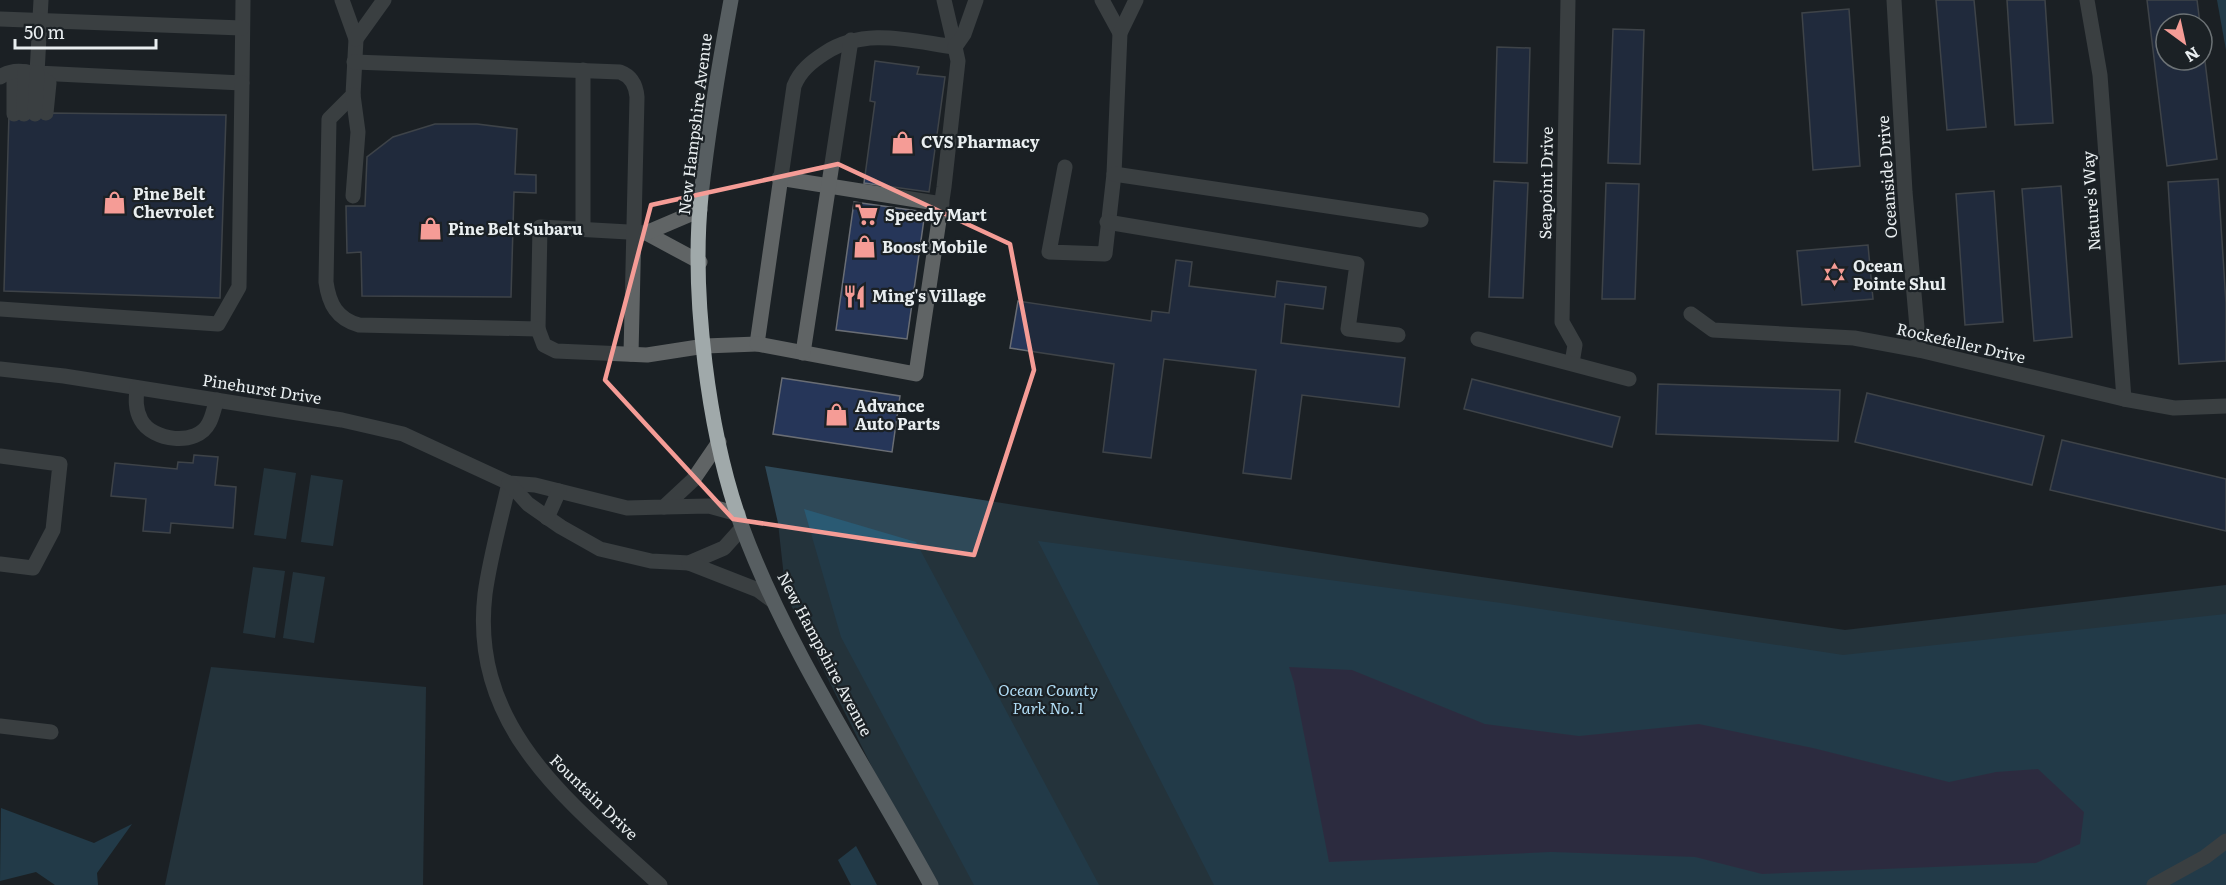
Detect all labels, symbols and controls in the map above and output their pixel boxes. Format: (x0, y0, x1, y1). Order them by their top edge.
scale bar (15, 12, 156, 50)
north arrow (2154, 12, 2214, 72)
text: 50 m (24, 18, 65, 45)
street label: New Hampshire Avenue (671, 32, 717, 216)
text: N (2181, 42, 2205, 69)
street label: Oceanside Drive (1870, 115, 1902, 239)
street label: Seapoint Drive (1532, 126, 1558, 240)
shop icon: CVS Pharmacy (890, 129, 916, 155)
place label: CVS Pharmacy (921, 129, 1040, 153)
street label: Nature's Way (2074, 149, 2105, 252)
place label: Pine Belt Chevrolet (133, 181, 214, 223)
shop icon: Pine Belt Chevrolet (102, 190, 128, 216)
supermarket icon: Speedy Mart (854, 202, 880, 228)
place label: Speedy Mart (885, 202, 987, 226)
shop icon: Pine Belt Subaru (417, 216, 443, 242)
place label: Pine Belt Subaru (448, 216, 583, 240)
shop icon: Boost Mobile (851, 234, 877, 260)
place label: Boost Mobile (882, 234, 987, 258)
place label: Ocean Pointe Shul (1853, 253, 1946, 295)
synagogue icon: Ocean Pointe Shul (1822, 262, 1848, 288)
restaurant icon: Ming's Village (841, 283, 867, 309)
place label: Ming's Village (872, 283, 986, 307)
street label: Rockefeller Drive (1894, 316, 2028, 369)
street label: Pinehurst Drive (201, 367, 323, 409)
place label: Advance Auto Parts (855, 393, 940, 435)
shop icon: Advance Auto Parts (824, 402, 850, 428)
street label: New Hampshire Avenue (772, 567, 879, 740)
park label: Ocean County Park No. 1 (998, 677, 1098, 719)
street label: Fountain Drive (545, 748, 644, 845)

